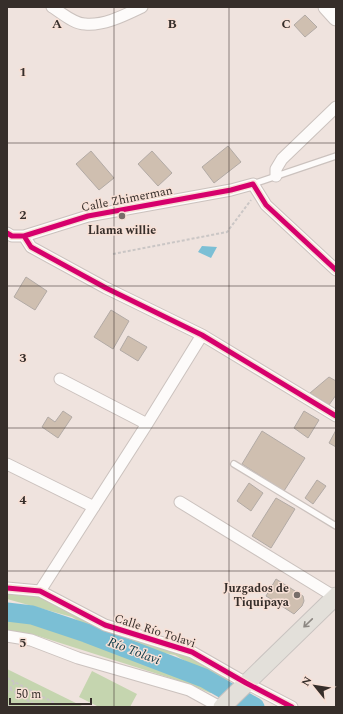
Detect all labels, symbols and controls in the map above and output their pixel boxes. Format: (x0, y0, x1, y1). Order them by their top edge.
text: A (52, 14, 62, 34)
text: B (167, 14, 177, 34)
text: C (281, 14, 291, 34)
text: 1 (19, 62, 27, 82)
street label: Calle Zhimerman (80, 181, 174, 217)
text: 2 (19, 205, 27, 225)
marker: Llama willie (117, 211, 127, 221)
place label: Llama willie (88, 221, 156, 240)
text: 3 (19, 348, 27, 368)
text: 4 (19, 490, 27, 510)
place label: Juzgados de Tiquipaya (223, 579, 290, 612)
marker: Juzgados de Tiquipaya (292, 590, 302, 600)
street label: Calle Río Tolavi (113, 611, 197, 651)
one-way arrow (303, 619, 313, 628)
text: 5 (19, 633, 27, 653)
water label: Río Tolavi (106, 634, 162, 668)
north arrow (295, 666, 335, 706)
text: N (297, 673, 316, 689)
scale bar (10, 680, 91, 706)
text: 50 m (16, 685, 41, 704)

